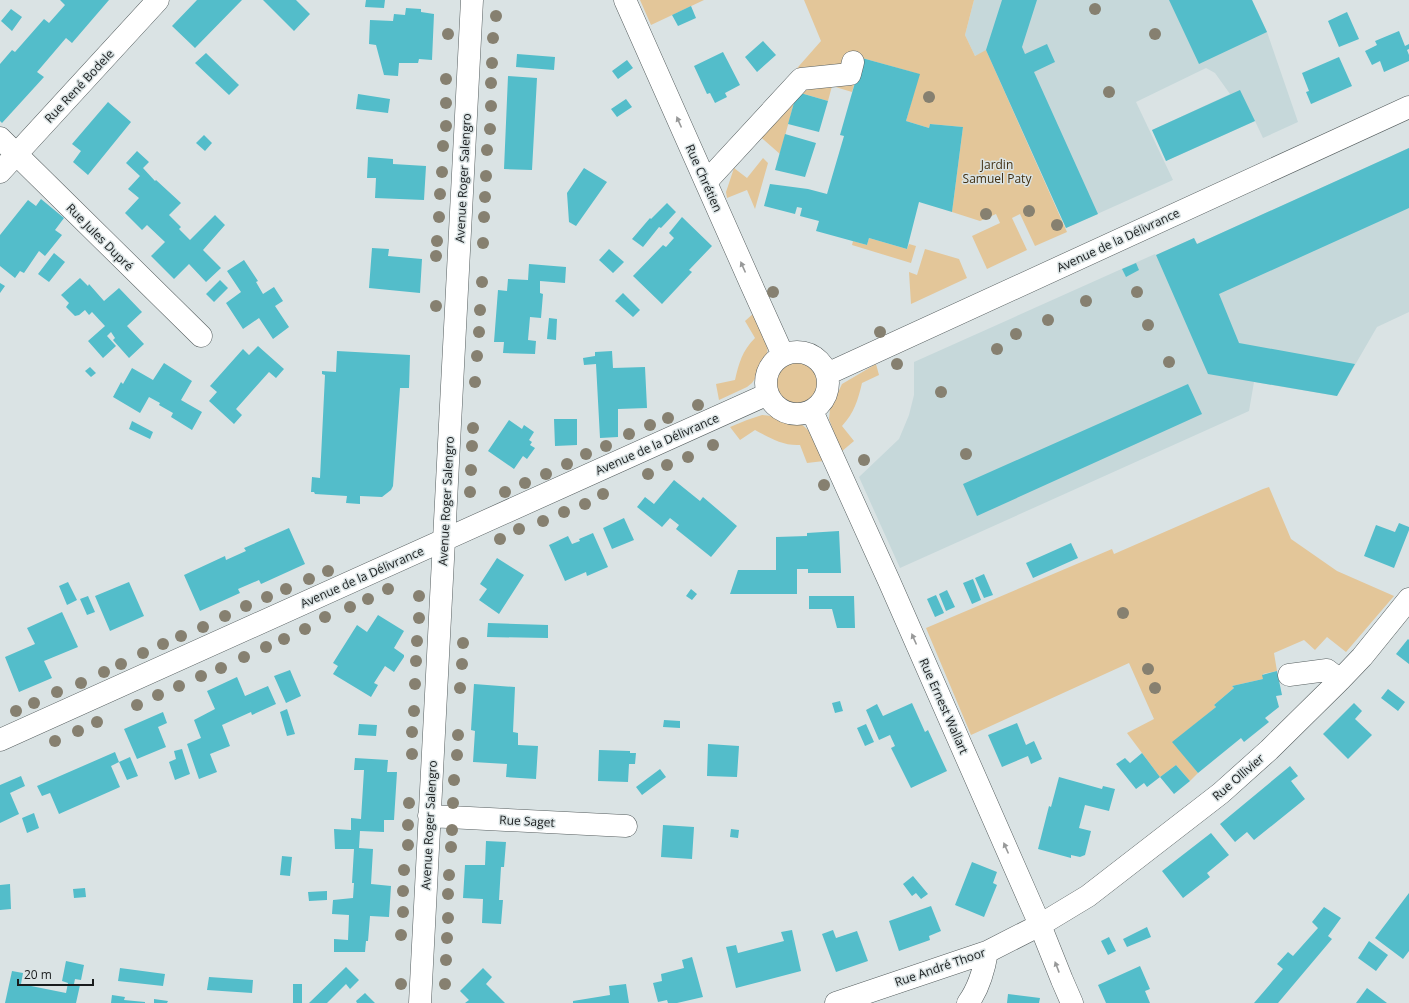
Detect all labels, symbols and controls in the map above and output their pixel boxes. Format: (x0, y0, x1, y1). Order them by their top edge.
street label: Rue René Bodele (40, 45, 118, 126)
street label: Avenue Roger Salengro (451, 113, 475, 243)
one-way arrow (676, 117, 682, 128)
street label: Rue Chrétien (681, 141, 727, 215)
park label: Jardin Samuel Paty (963, 156, 1032, 187)
street label: Rue Jules Dupré (63, 200, 138, 275)
street label: Avenue de la Délivrance (1054, 204, 1182, 276)
one-way arrow (740, 261, 746, 272)
street label: Avenue de la Délivrance (592, 409, 722, 479)
street label: Avenue Roger Salengro (434, 436, 458, 566)
street label: Avenue de la Délivrance (297, 542, 427, 612)
one-way arrow (911, 633, 917, 645)
street label: Rue Ernest Wallart (915, 655, 973, 757)
street label: Rue Ollivier (1208, 750, 1268, 804)
street label: Avenue Roger Salengro (417, 760, 441, 890)
street label: Rue Saget (499, 811, 555, 831)
one-way arrow (1003, 842, 1009, 853)
street label: Rue André Thoor (892, 943, 988, 990)
scale bar (18, 961, 93, 987)
one-way arrow (1053, 961, 1059, 973)
text: 20 m (24, 966, 52, 983)

